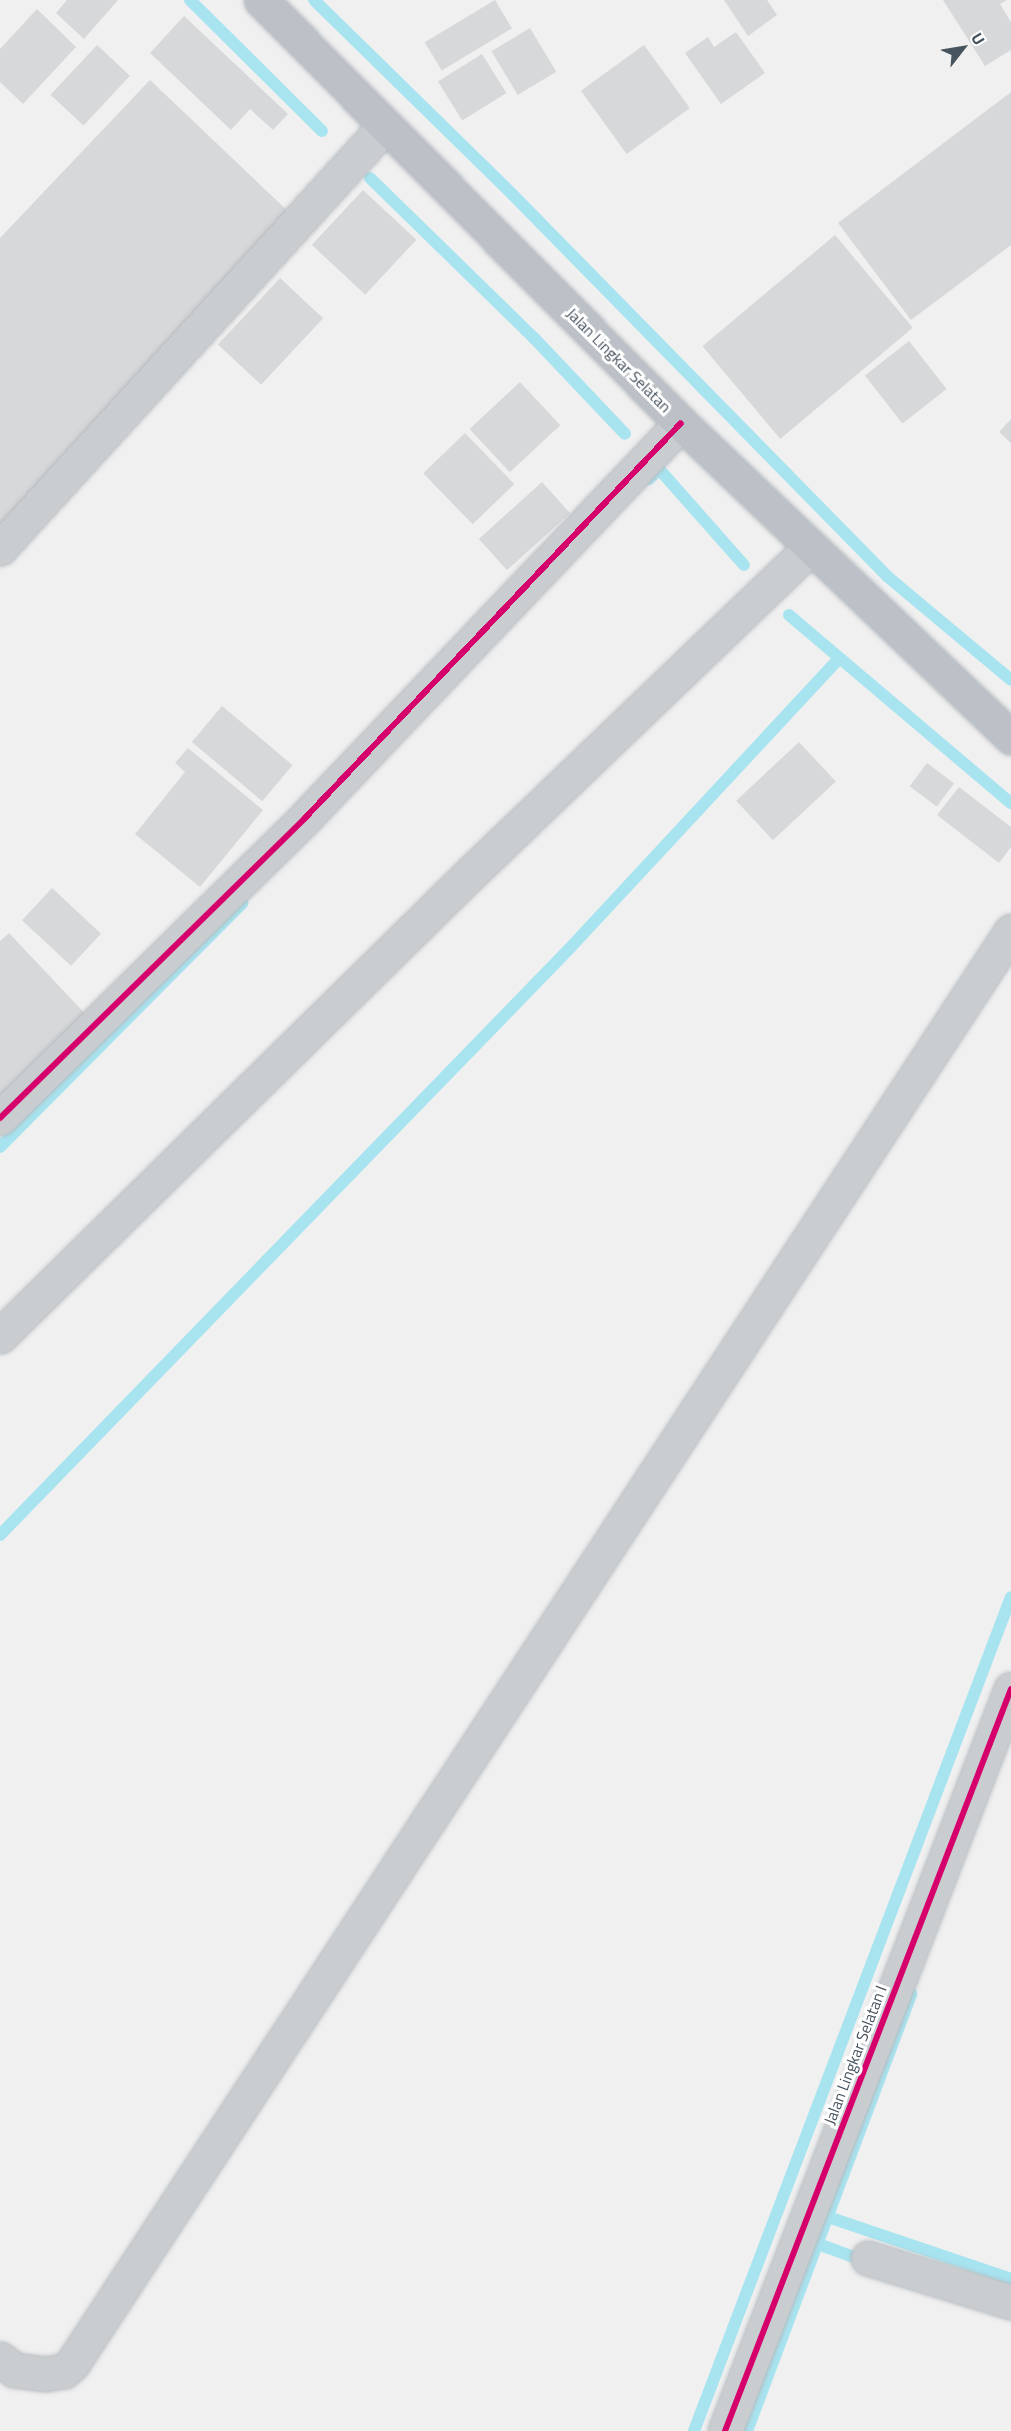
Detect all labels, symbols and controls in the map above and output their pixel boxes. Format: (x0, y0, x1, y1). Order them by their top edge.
north arrow (933, 18, 993, 78)
text: U (965, 28, 991, 49)
street label: Jalan Lingkar Selatan (563, 304, 675, 416)
street label: Jalan Lingkar Selatan I (820, 1983, 890, 2127)

